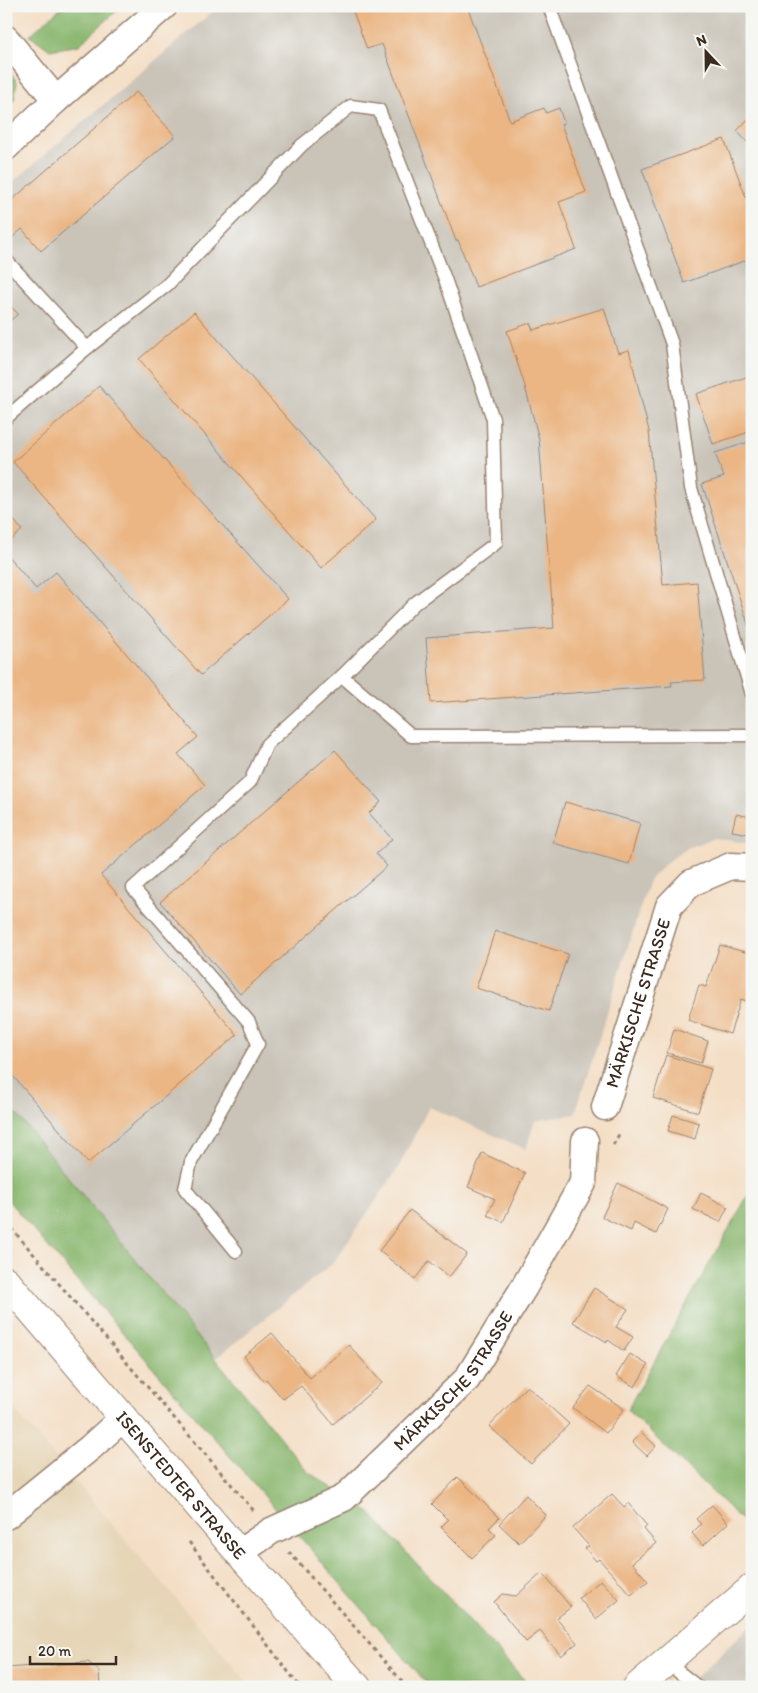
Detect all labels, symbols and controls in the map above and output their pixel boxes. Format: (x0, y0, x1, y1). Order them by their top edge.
north arrow (680, 28, 730, 78)
text: N (694, 31, 709, 50)
street label: MÄRKISCHE STRASSE (601, 916, 675, 1091)
street label: MÄRKISCHE STRASSE (389, 1307, 518, 1455)
street label: ISENSTEDTER STRASSE (111, 1407, 251, 1564)
scale bar (30, 1633, 116, 1665)
text: 20 m (38, 1642, 72, 1660)

